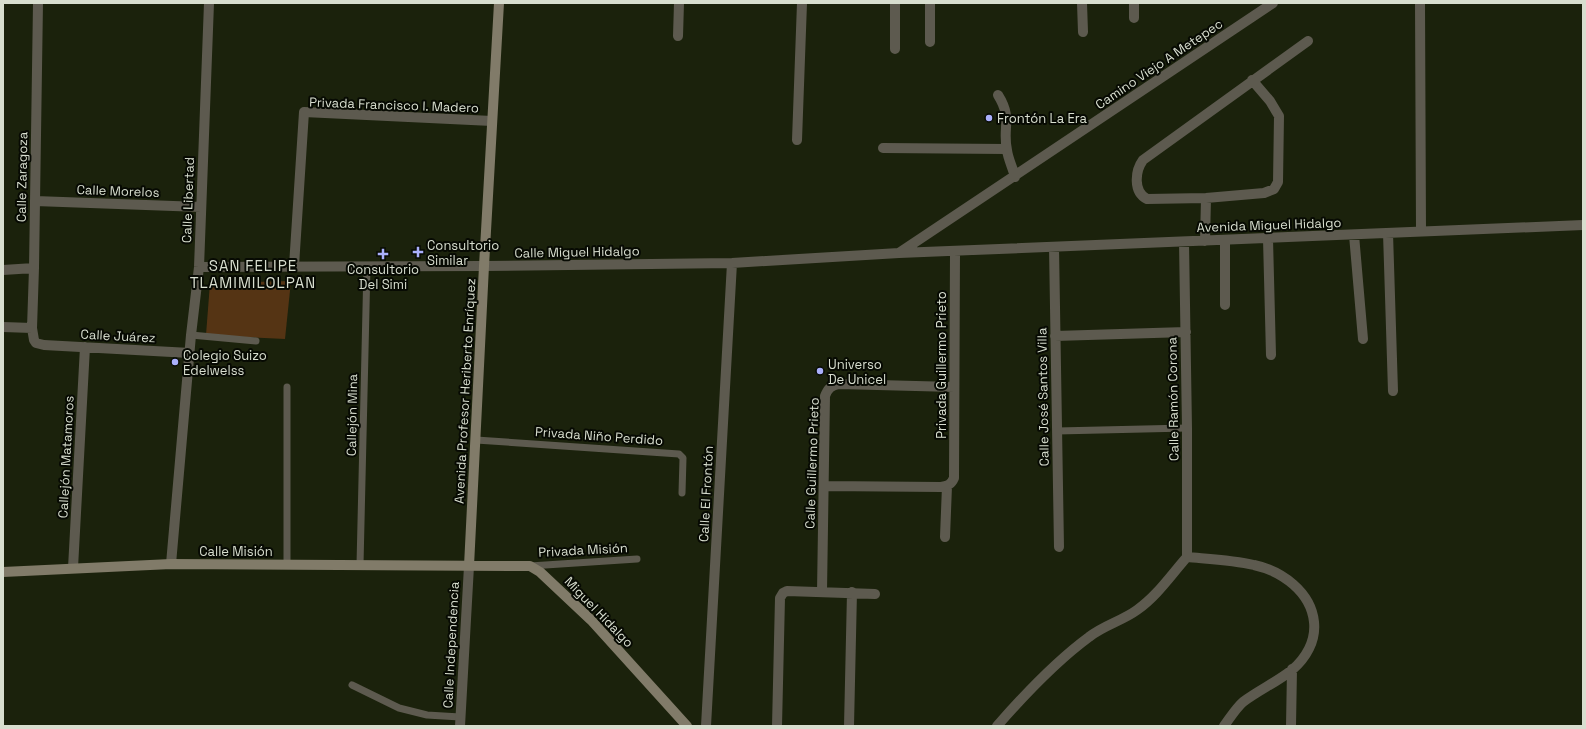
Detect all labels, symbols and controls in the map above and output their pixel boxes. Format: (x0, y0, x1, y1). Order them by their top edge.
street label: Camino Viejo A Metepec (1092, 15, 1226, 113)
street label: Privada Francisco I. Madero (309, 94, 479, 116)
place label: Frontón La Era (997, 110, 1088, 127)
marker: Frontón La Era (984, 113, 994, 123)
street label: Calle Zaragoza (13, 131, 31, 222)
street label: Calle Libertad (178, 157, 198, 243)
street label: Calle Morelos (76, 181, 160, 201)
street label: Avenida Miguel Hidalgo (1196, 214, 1342, 236)
place label: Consultorio Similar (427, 237, 499, 269)
street label: Calle Miguel Hidalgo (514, 242, 640, 262)
marker: Consultorio Similar (412, 246, 424, 258)
marker: Consultorio Del Simi (377, 248, 389, 260)
district label: SAN FELIPE TLAMIMILOLPAN (190, 256, 316, 292)
place label: Consultorio Del Simi (347, 261, 419, 293)
street label: Avenida Profesor Heriberto Enríquez (451, 278, 479, 504)
street label: Privada Guillermo Prieto (933, 291, 950, 439)
street label: Calle Juárez (80, 326, 156, 346)
street label: Calle José Santos Villa (1033, 327, 1053, 466)
street label: Calle Ramón Corona (1163, 336, 1183, 461)
place label: Colegio Suizo Edelwelss (183, 347, 267, 379)
place label: Universo De Unicel (828, 356, 886, 388)
marker: Colegio Suizo Edelwelss (170, 357, 180, 367)
marker: Universo De Unicel (815, 366, 825, 376)
street label: Callejón Mina (343, 373, 361, 456)
street label: Callejón Matamoros (54, 395, 78, 519)
street label: Calle Guillermo Prieto (801, 397, 823, 529)
street label: Privada Niño Perdido (534, 423, 664, 449)
street label: Calle El Frontón (695, 445, 717, 543)
street label: Privada Misión (538, 539, 628, 561)
street label: Calle Misión (199, 543, 273, 560)
street label: Miguel Hidalgo (561, 573, 637, 651)
street label: Calle Independencia (439, 581, 463, 709)

